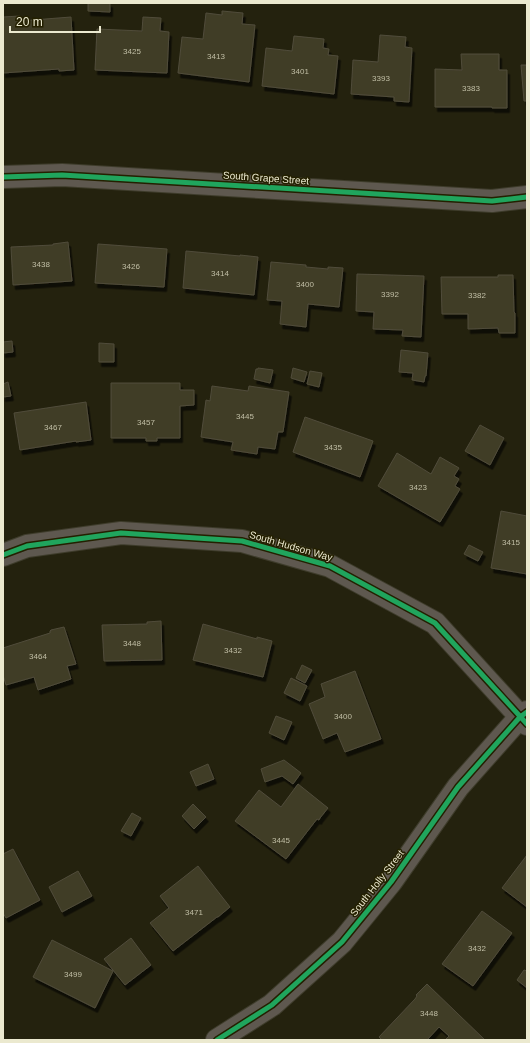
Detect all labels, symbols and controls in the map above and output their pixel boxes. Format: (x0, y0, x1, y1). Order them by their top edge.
scale bar (10, 8, 100, 34)
text: 20 m (16, 15, 43, 29)
house number: 3425 (123, 47, 141, 56)
house number: 3413 (207, 52, 225, 61)
house number: 3401 (291, 67, 309, 76)
house number: 3393 (372, 74, 390, 83)
house number: 3383 (462, 84, 480, 93)
street label: South Grape Street (223, 170, 310, 187)
house number: 3438 (32, 260, 50, 269)
house number: 3426 (122, 262, 140, 271)
house number: 3414 (211, 269, 229, 278)
house number: 3400 (296, 280, 314, 289)
house number: 3392 (381, 290, 399, 299)
house number: 3382 (468, 291, 486, 300)
house number: 3445 (236, 412, 254, 421)
house number: 3457 (137, 418, 155, 427)
house number: 3467 (44, 423, 62, 432)
house number: 3435 (324, 443, 342, 452)
house number: 3423 (409, 483, 427, 492)
street label: South Hudson Way (248, 529, 334, 563)
house number: 3415 (502, 538, 520, 547)
house number: 3448 (123, 639, 141, 648)
house number: 3432 (224, 646, 242, 655)
house number: 3464 (29, 652, 47, 661)
house number: 3400 (334, 712, 352, 721)
house number: 3445 (272, 836, 290, 845)
street label: South Holly Street (348, 848, 406, 918)
house number: 3471 (185, 908, 203, 917)
house number: 3432 (468, 944, 486, 953)
house number: 3499 (64, 970, 82, 979)
house number: 3448 (420, 1009, 438, 1018)

